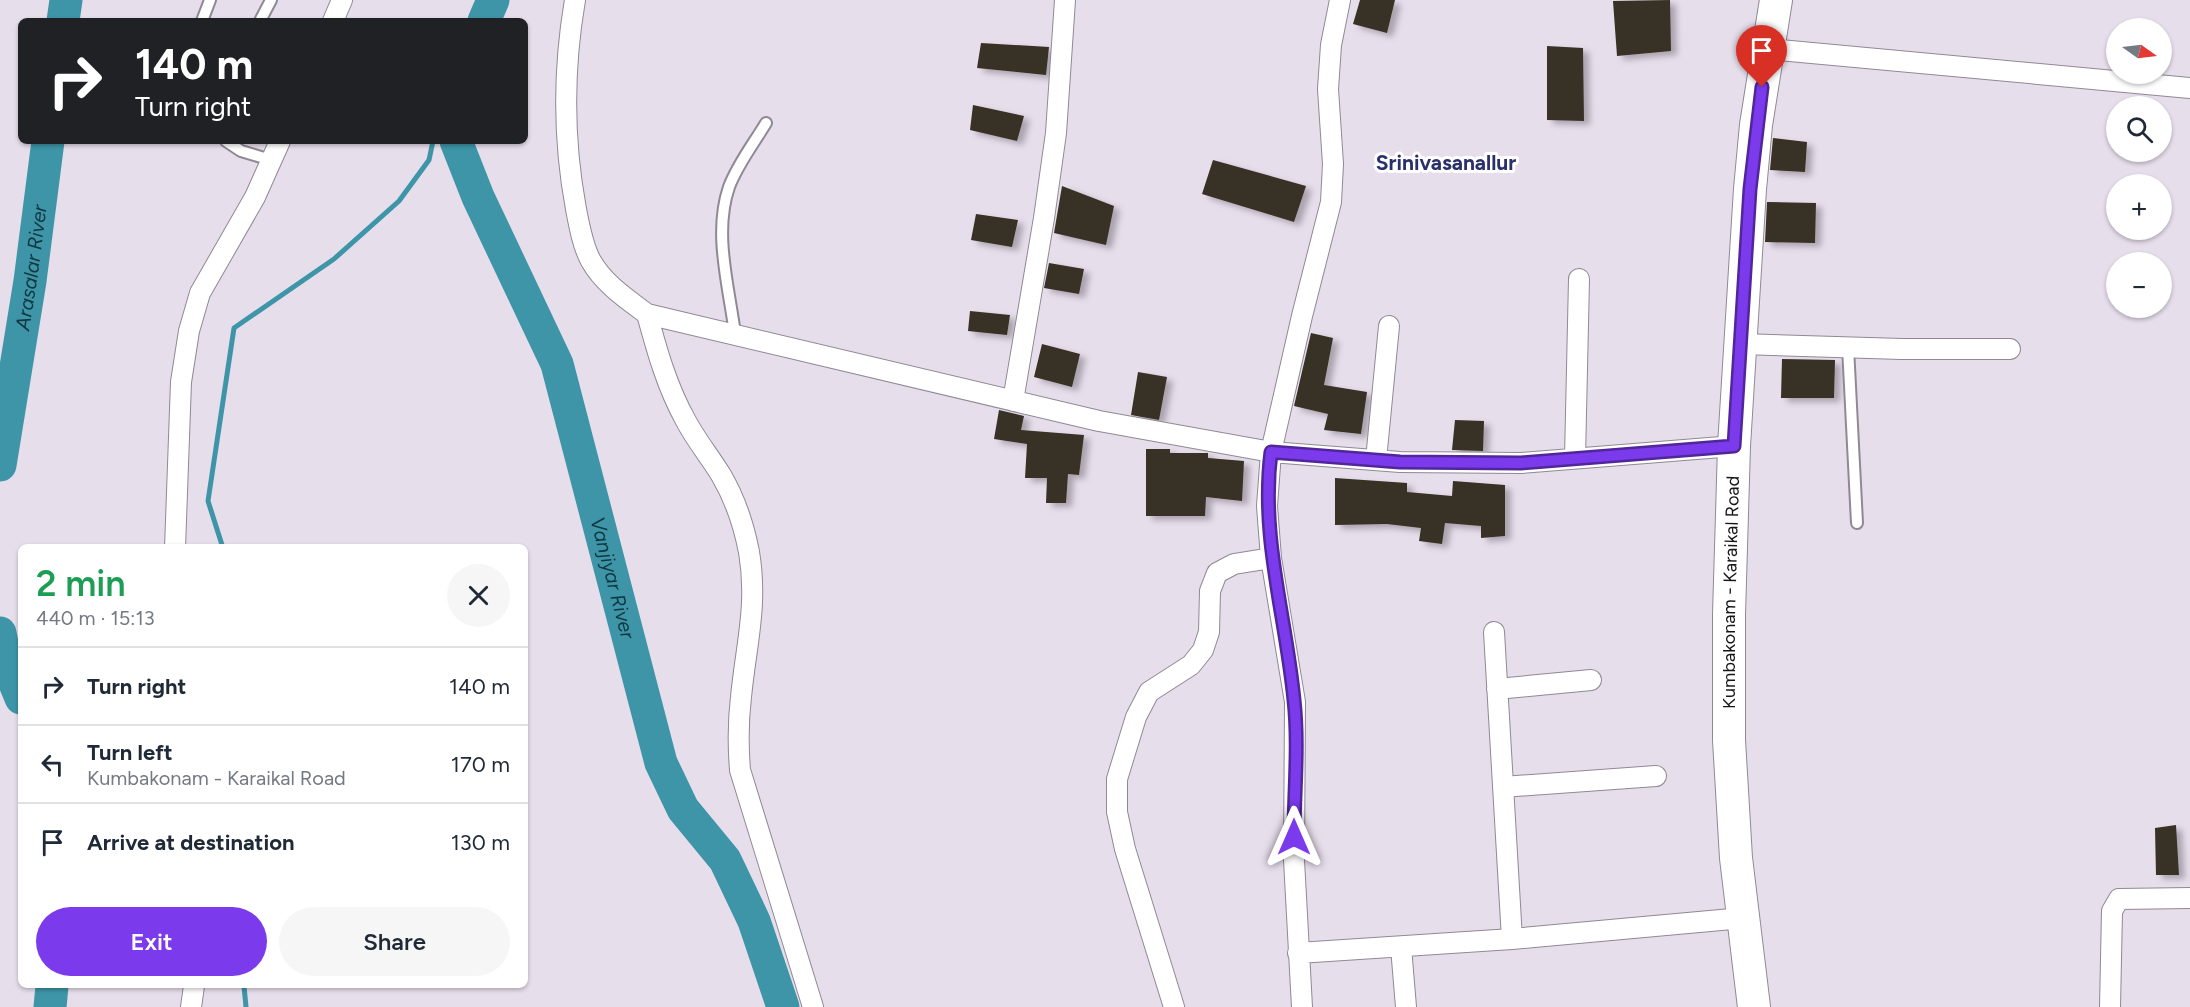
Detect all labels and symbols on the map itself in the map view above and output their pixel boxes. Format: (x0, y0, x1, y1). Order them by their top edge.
north arrow (2106, 18, 2172, 84)
pin (1736, 25, 1787, 87)
district label: Srinivasanallur (1376, 150, 1516, 175)
water label: Arasalar River (10, 202, 52, 333)
street label: Kumbakonam - Karaikal Road (1718, 475, 1744, 709)
water label: Vanjiyar River (585, 515, 640, 642)
position arrow (1262, 805, 1326, 869)

